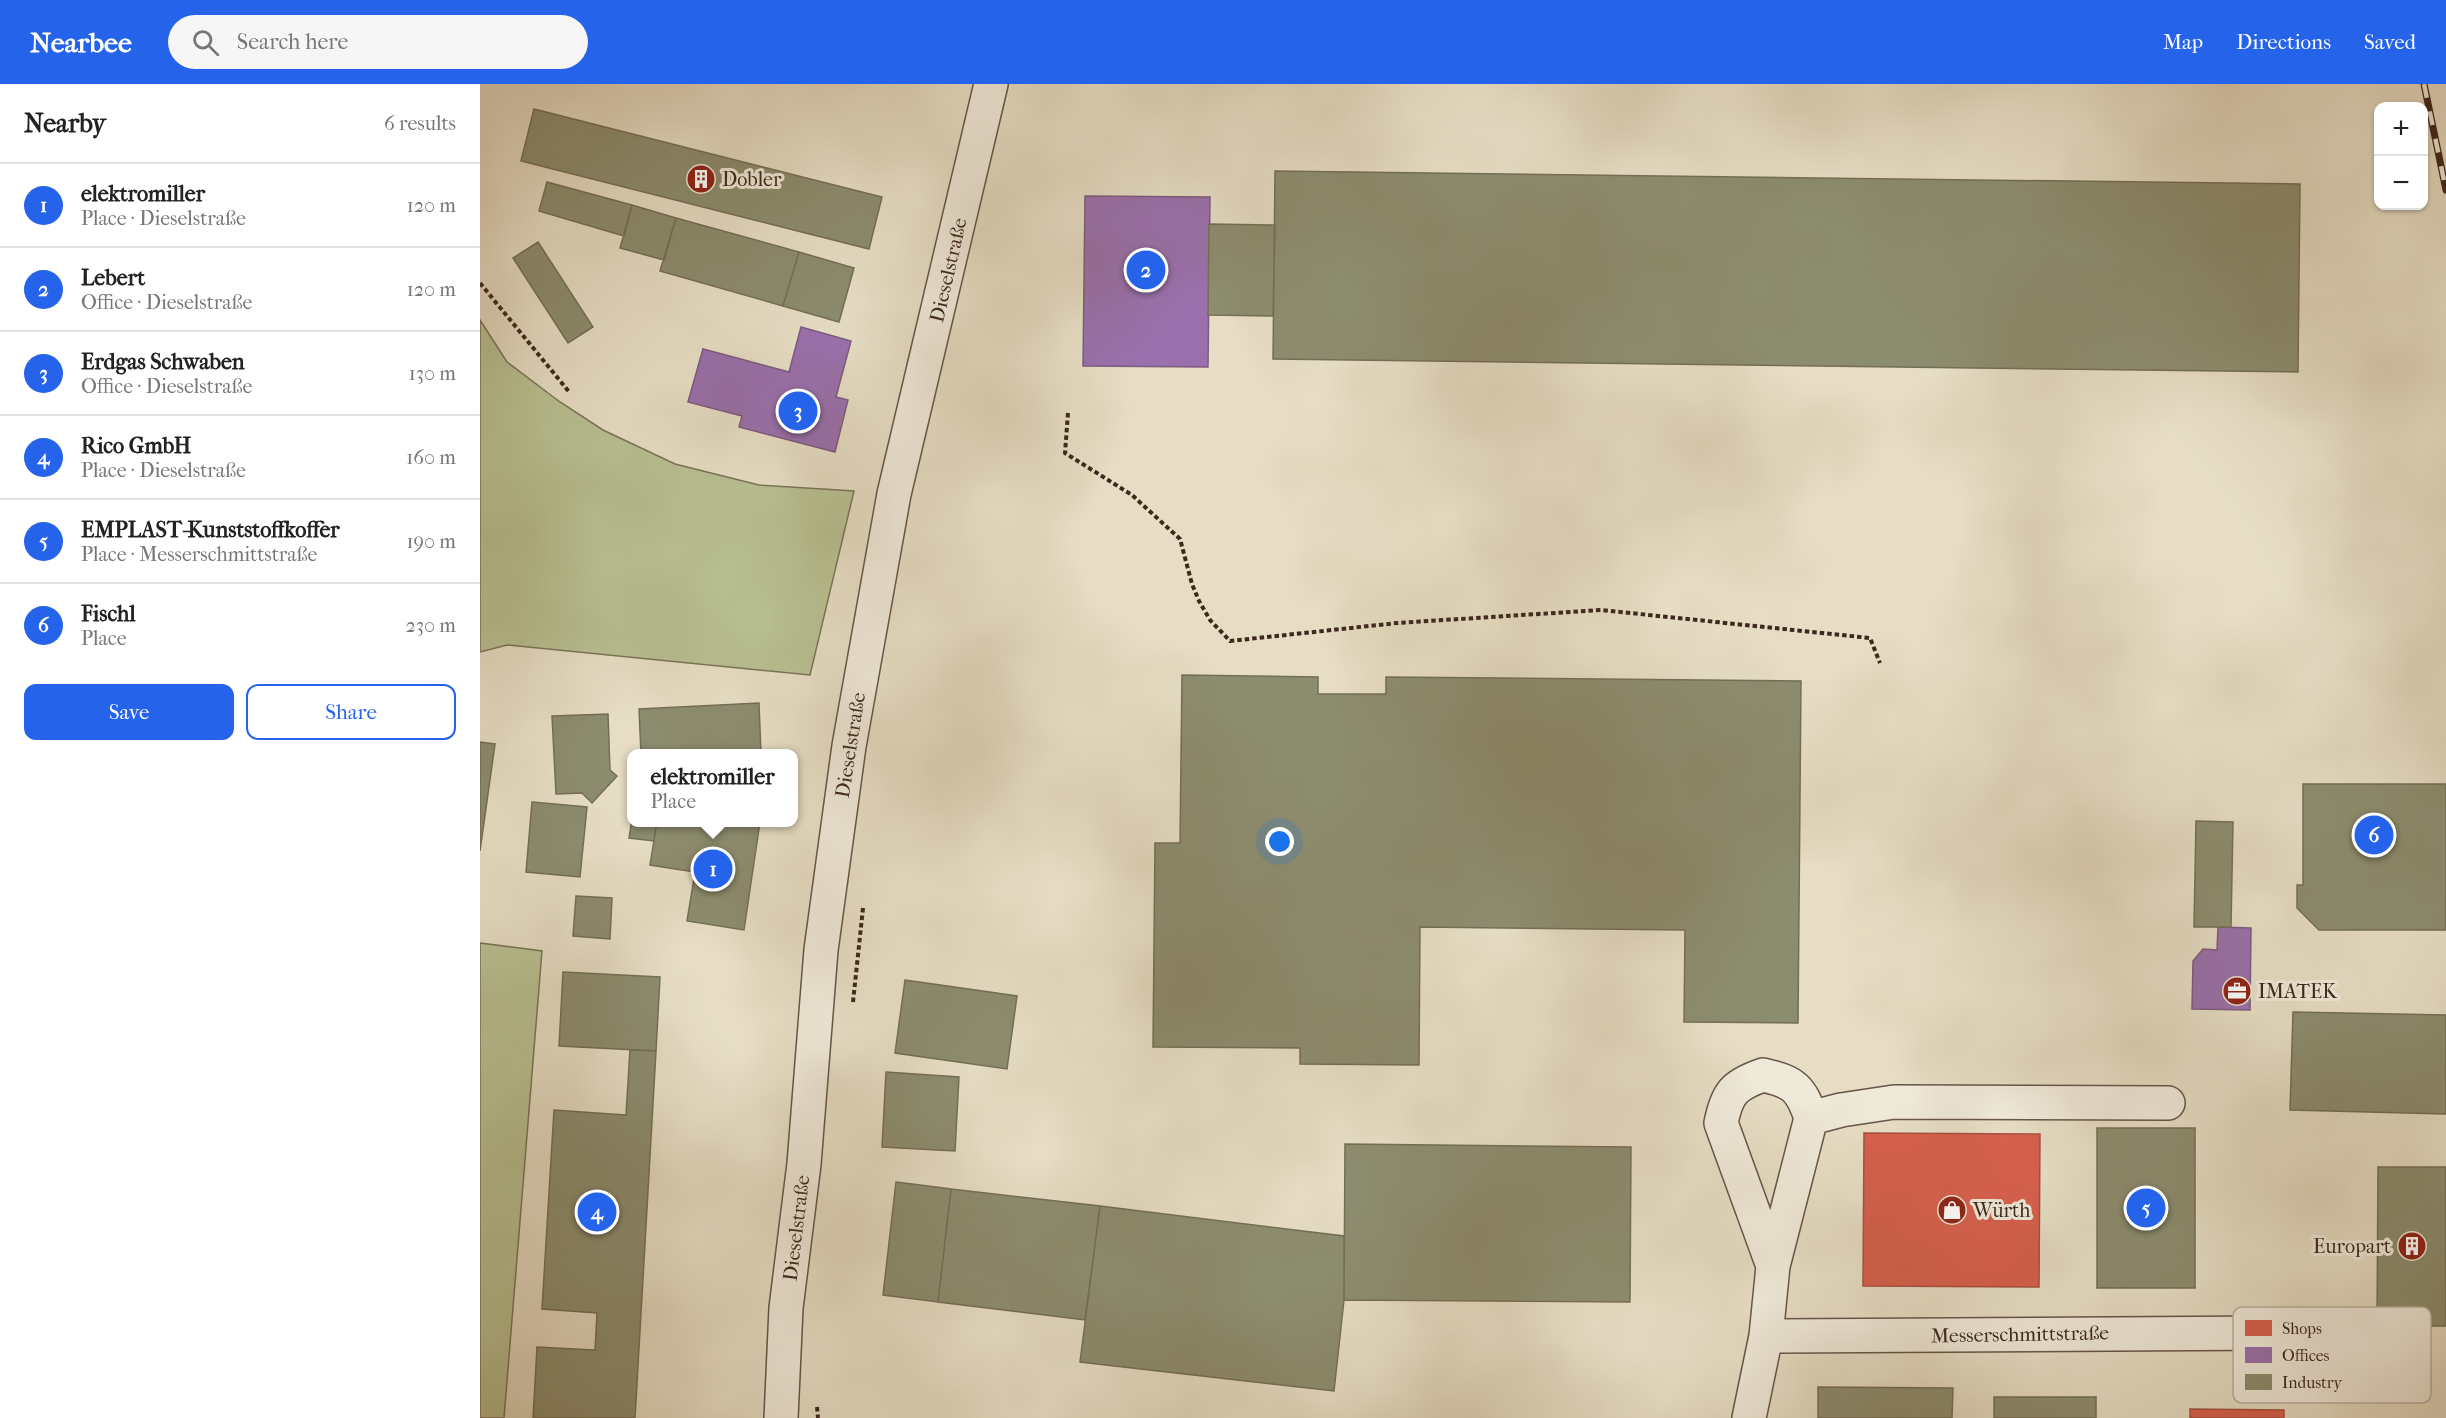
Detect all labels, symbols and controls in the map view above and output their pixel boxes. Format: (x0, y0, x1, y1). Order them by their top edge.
search box (168, 15, 588, 69)
text: Nearbee (30, 26, 132, 59)
icon: search (189, 26, 222, 59)
text: Search here (237, 29, 348, 55)
text: Map (2163, 30, 2203, 54)
text: Directions (2236, 30, 2331, 54)
text: Saved (2364, 30, 2416, 54)
map controls (2374, 102, 2428, 210)
button: + (2374, 102, 2428, 156)
text: Nearby (24, 108, 106, 139)
text: 6 results (384, 112, 456, 135)
button: − (2374, 156, 2428, 210)
building icon: Dobler (685, 163, 717, 195)
place label: Dobler (722, 168, 782, 191)
text: elektromiller (81, 181, 205, 207)
text: 1 (40, 194, 47, 217)
text: 120 m (407, 194, 456, 217)
text: Place · Dieselstraße (81, 207, 246, 230)
street label: Dieselstraße (925, 215, 972, 325)
pin: 2 (1126, 248, 1166, 292)
text: Lebert (81, 265, 145, 291)
text: 2 (38, 278, 49, 301)
text: 120 m (407, 278, 456, 301)
text: Office · Dieselstraße (81, 291, 252, 314)
text: Erdgas Schwaben (81, 349, 245, 375)
text: 3 (39, 362, 48, 385)
text: 130 m (409, 362, 456, 385)
text: Office · Dieselstraße (81, 375, 252, 398)
pin: 3 (778, 388, 818, 434)
text: Rico GmbH (81, 433, 191, 459)
text: 4 (38, 446, 49, 469)
text: 160 m (406, 446, 456, 469)
text: Place · Dieselstraße (81, 459, 246, 482)
text: EMPLAST-Kunststoffkoffer (81, 517, 340, 543)
text: 5 (39, 530, 48, 553)
text: 190 m (406, 530, 456, 553)
text: Place · Messerschmittstraße (81, 543, 317, 566)
text: Fischl (81, 601, 135, 627)
text: 6 (38, 614, 49, 637)
text: 230 m (406, 614, 456, 637)
text: Place (81, 627, 127, 650)
button: Save (24, 684, 234, 740)
button: Share (246, 684, 456, 740)
street label: Dieselstraße (831, 690, 870, 800)
popup (627, 749, 798, 827)
text: elektromiller (650, 764, 775, 790)
text: Place (650, 790, 696, 813)
pin: 6 (2354, 812, 2394, 858)
your location (1265, 827, 1294, 856)
pin: 1 (694, 846, 732, 892)
office icon: IMATEK (2221, 975, 2253, 1007)
place label: IMATEK (2258, 980, 2338, 1003)
street label: Dieselstraße (779, 1174, 814, 1282)
pin: 5 (2126, 1186, 2166, 1230)
pin: 4 (578, 1190, 616, 1234)
shop icon: Würth (1936, 1194, 1968, 1226)
place label: Würth (1972, 1199, 2031, 1222)
building icon: Europart (2396, 1230, 2428, 1262)
place label: Europart (2313, 1235, 2391, 1258)
legend (2233, 1307, 2431, 1403)
text: Shops (2282, 1319, 2322, 1338)
street label: Messerschmittstraße (1931, 1321, 2109, 1348)
text: Offices (2282, 1346, 2330, 1365)
text: Industry (2282, 1373, 2343, 1392)

